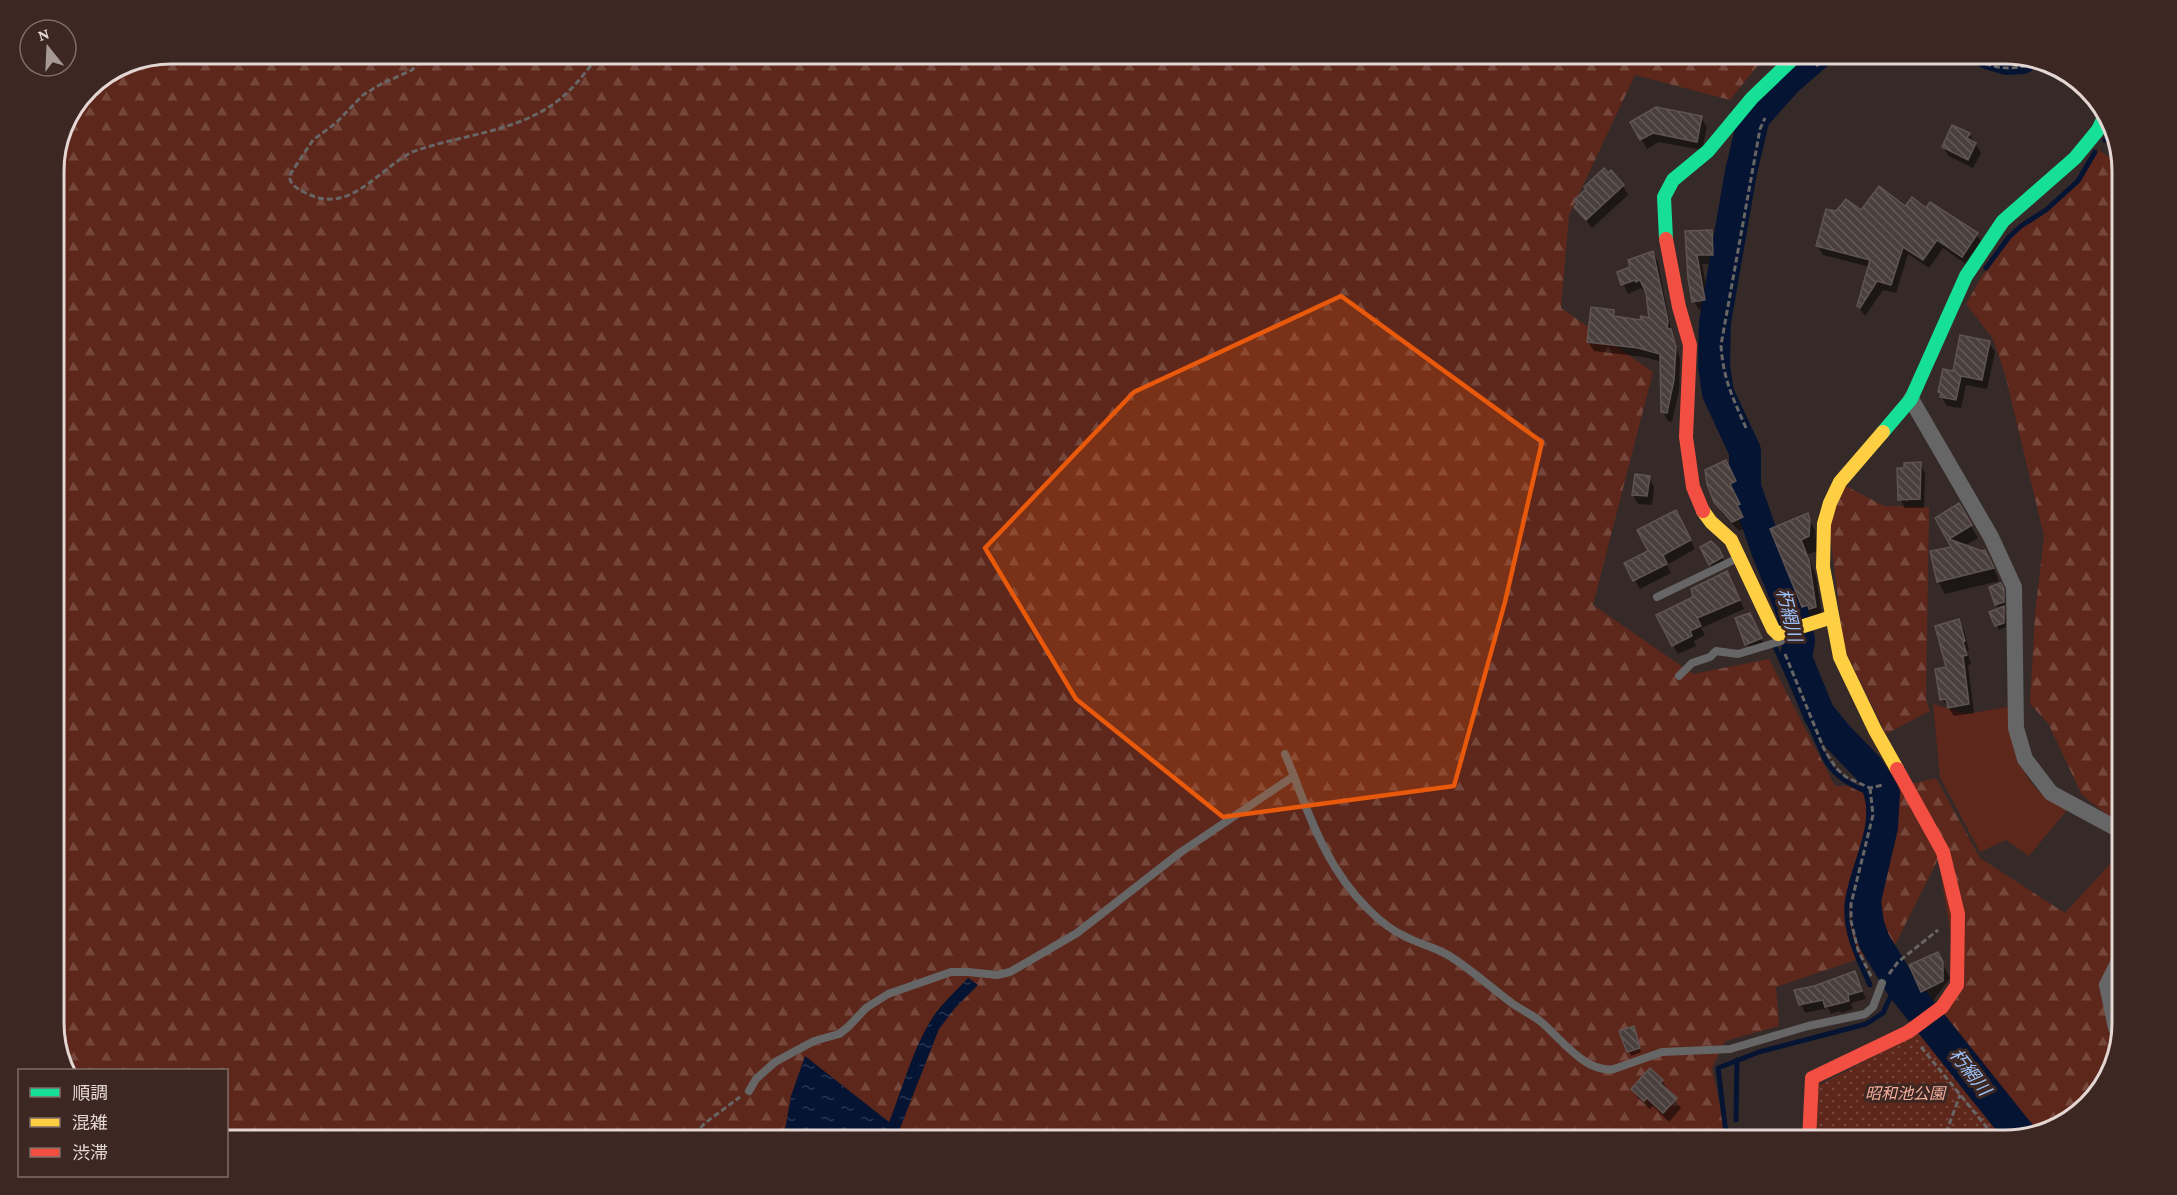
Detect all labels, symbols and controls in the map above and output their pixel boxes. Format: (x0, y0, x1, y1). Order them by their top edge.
north arrow (18, 18, 78, 78)
text: N (36, 24, 51, 44)
water label: 朽網川 (1773, 586, 1806, 646)
water label: 朽網川 (1945, 1045, 1996, 1101)
legend (18, 1069, 228, 1177)
text: 順調 (72, 1083, 108, 1103)
park label: 昭和池公園 (1865, 1085, 1947, 1102)
text: 混雑 (72, 1113, 108, 1133)
text: 渋滞 (72, 1143, 108, 1163)

